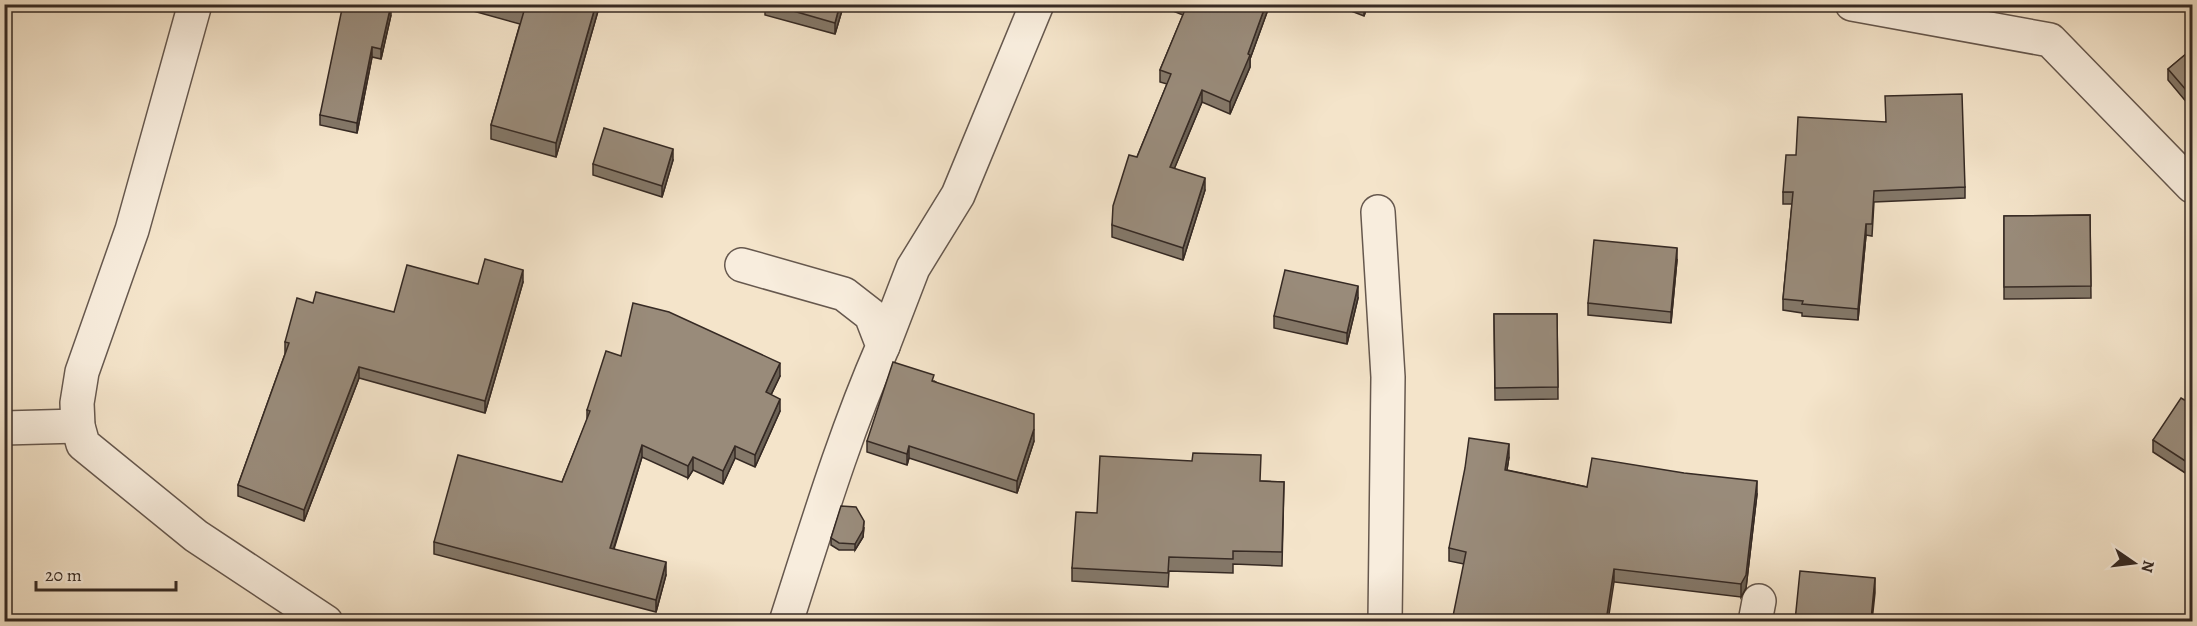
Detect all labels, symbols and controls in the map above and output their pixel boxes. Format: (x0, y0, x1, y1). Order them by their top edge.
north arrow (2104, 533, 2164, 593)
scale bar (36, 554, 176, 592)
text: N (2135, 558, 2160, 575)
text: 20 m (45, 563, 82, 587)

